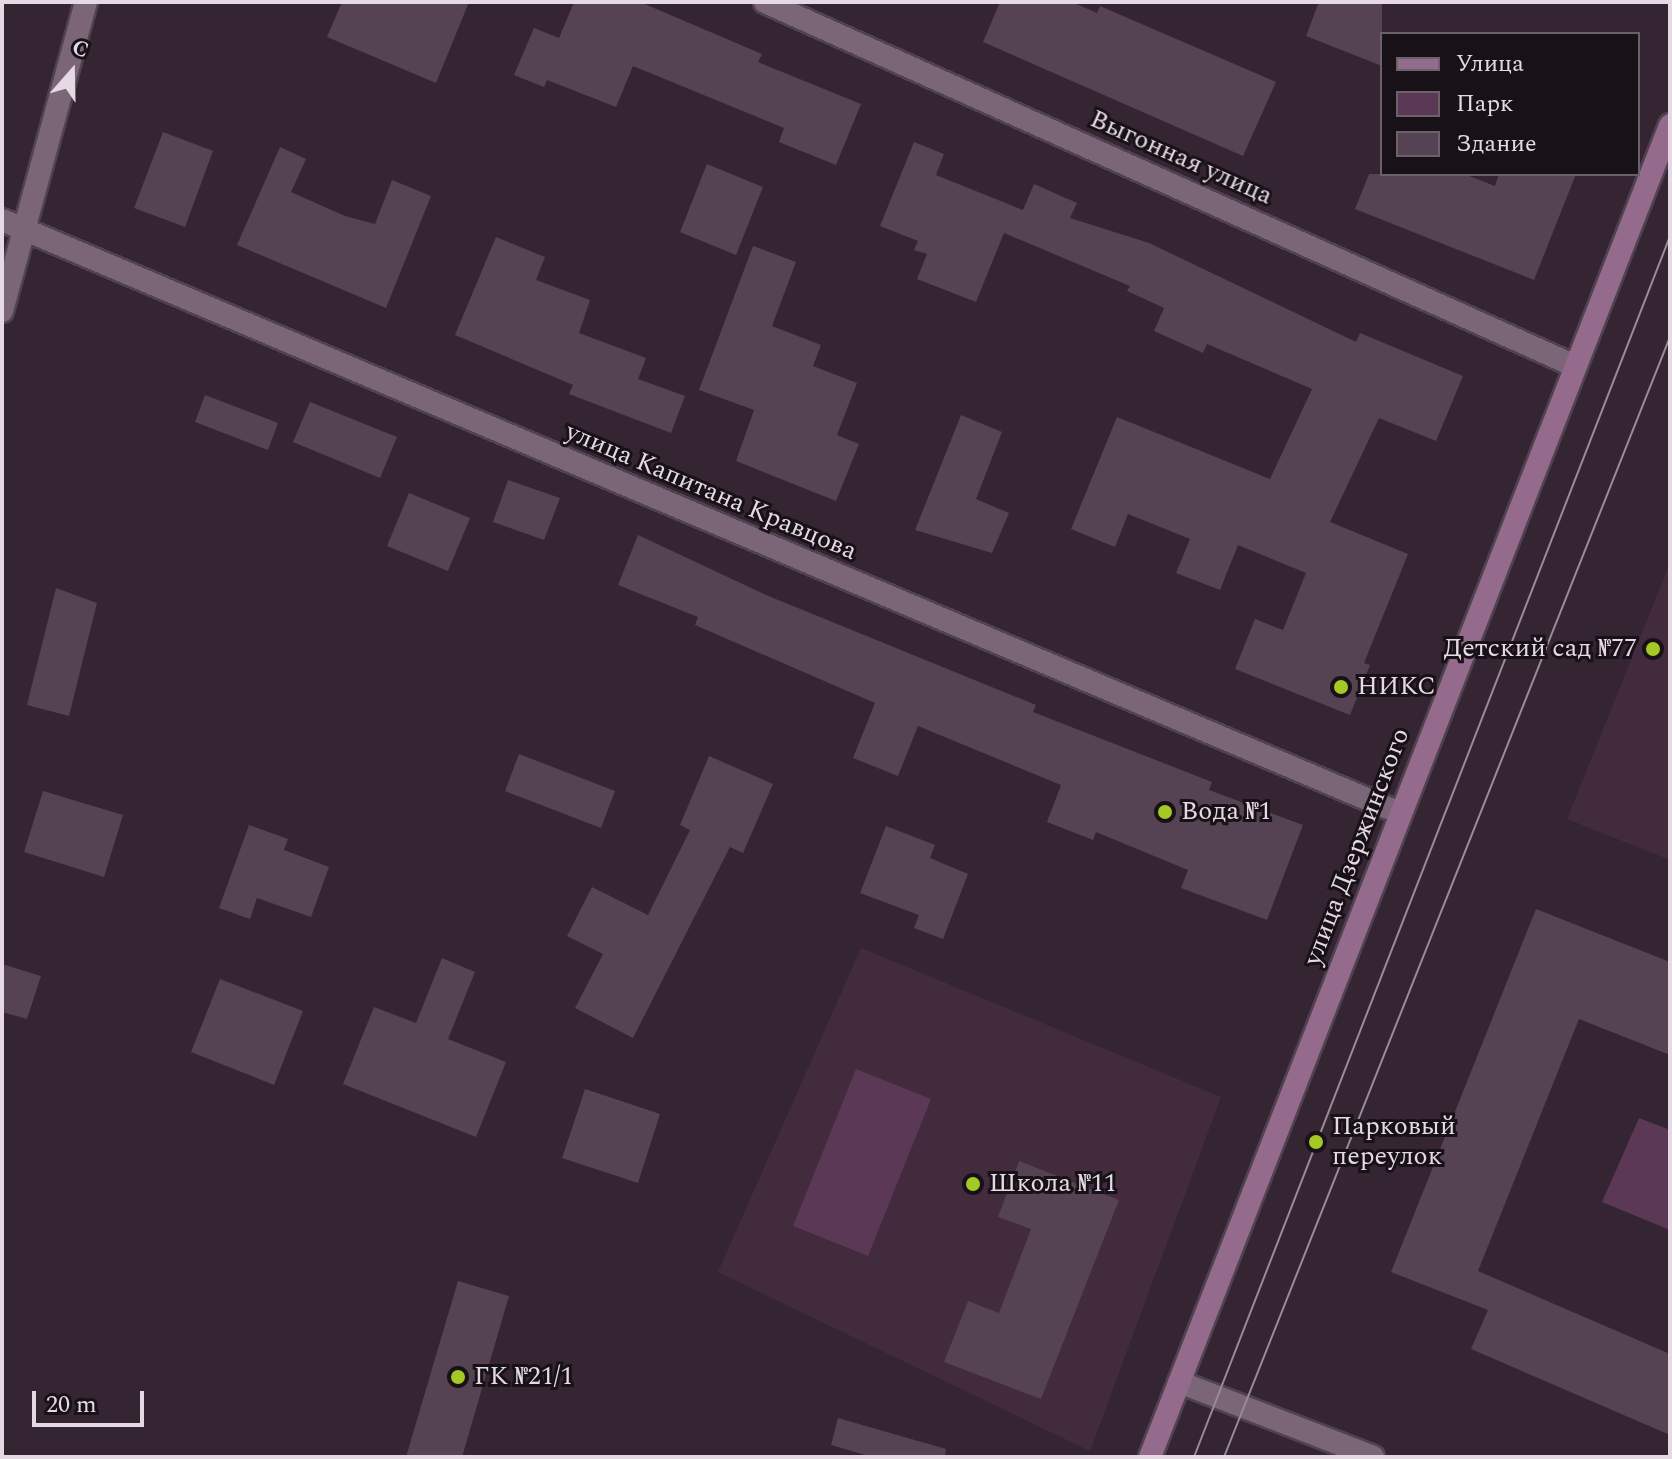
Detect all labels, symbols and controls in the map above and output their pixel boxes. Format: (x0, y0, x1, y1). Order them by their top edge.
text: С (67, 31, 93, 67)
north arrow (32, 32, 112, 112)
legend (1380, 32, 1640, 176)
text: Улица (1456, 46, 1524, 82)
text: Парк (1456, 86, 1513, 122)
street label: Выгонная улица (1085, 104, 1277, 212)
text: Здание (1456, 126, 1537, 162)
street label: улица Капитана Кравцова (561, 416, 861, 568)
place label: Детский сад №77 (1443, 633, 1637, 665)
marker: Детский сад №77 (1644, 640, 1662, 658)
place label: НИКС (1357, 671, 1436, 703)
marker: НИКС (1332, 678, 1350, 696)
street label: улица Дзержинского (1297, 724, 1417, 970)
place label: Вода №1 (1181, 796, 1272, 828)
marker: Вода №1 (1156, 803, 1174, 821)
place label: Парковый переулок (1332, 1111, 1456, 1172)
marker: Парковый переулок (1307, 1133, 1325, 1151)
place label: Школа №11 (989, 1168, 1117, 1200)
marker: Школа №11 (964, 1175, 982, 1193)
place label: ГК №21/1 (474, 1361, 573, 1393)
marker: ГК №21/1 (449, 1368, 467, 1386)
scale bar (36, 1375, 148, 1425)
text: 20 m (46, 1387, 97, 1423)

